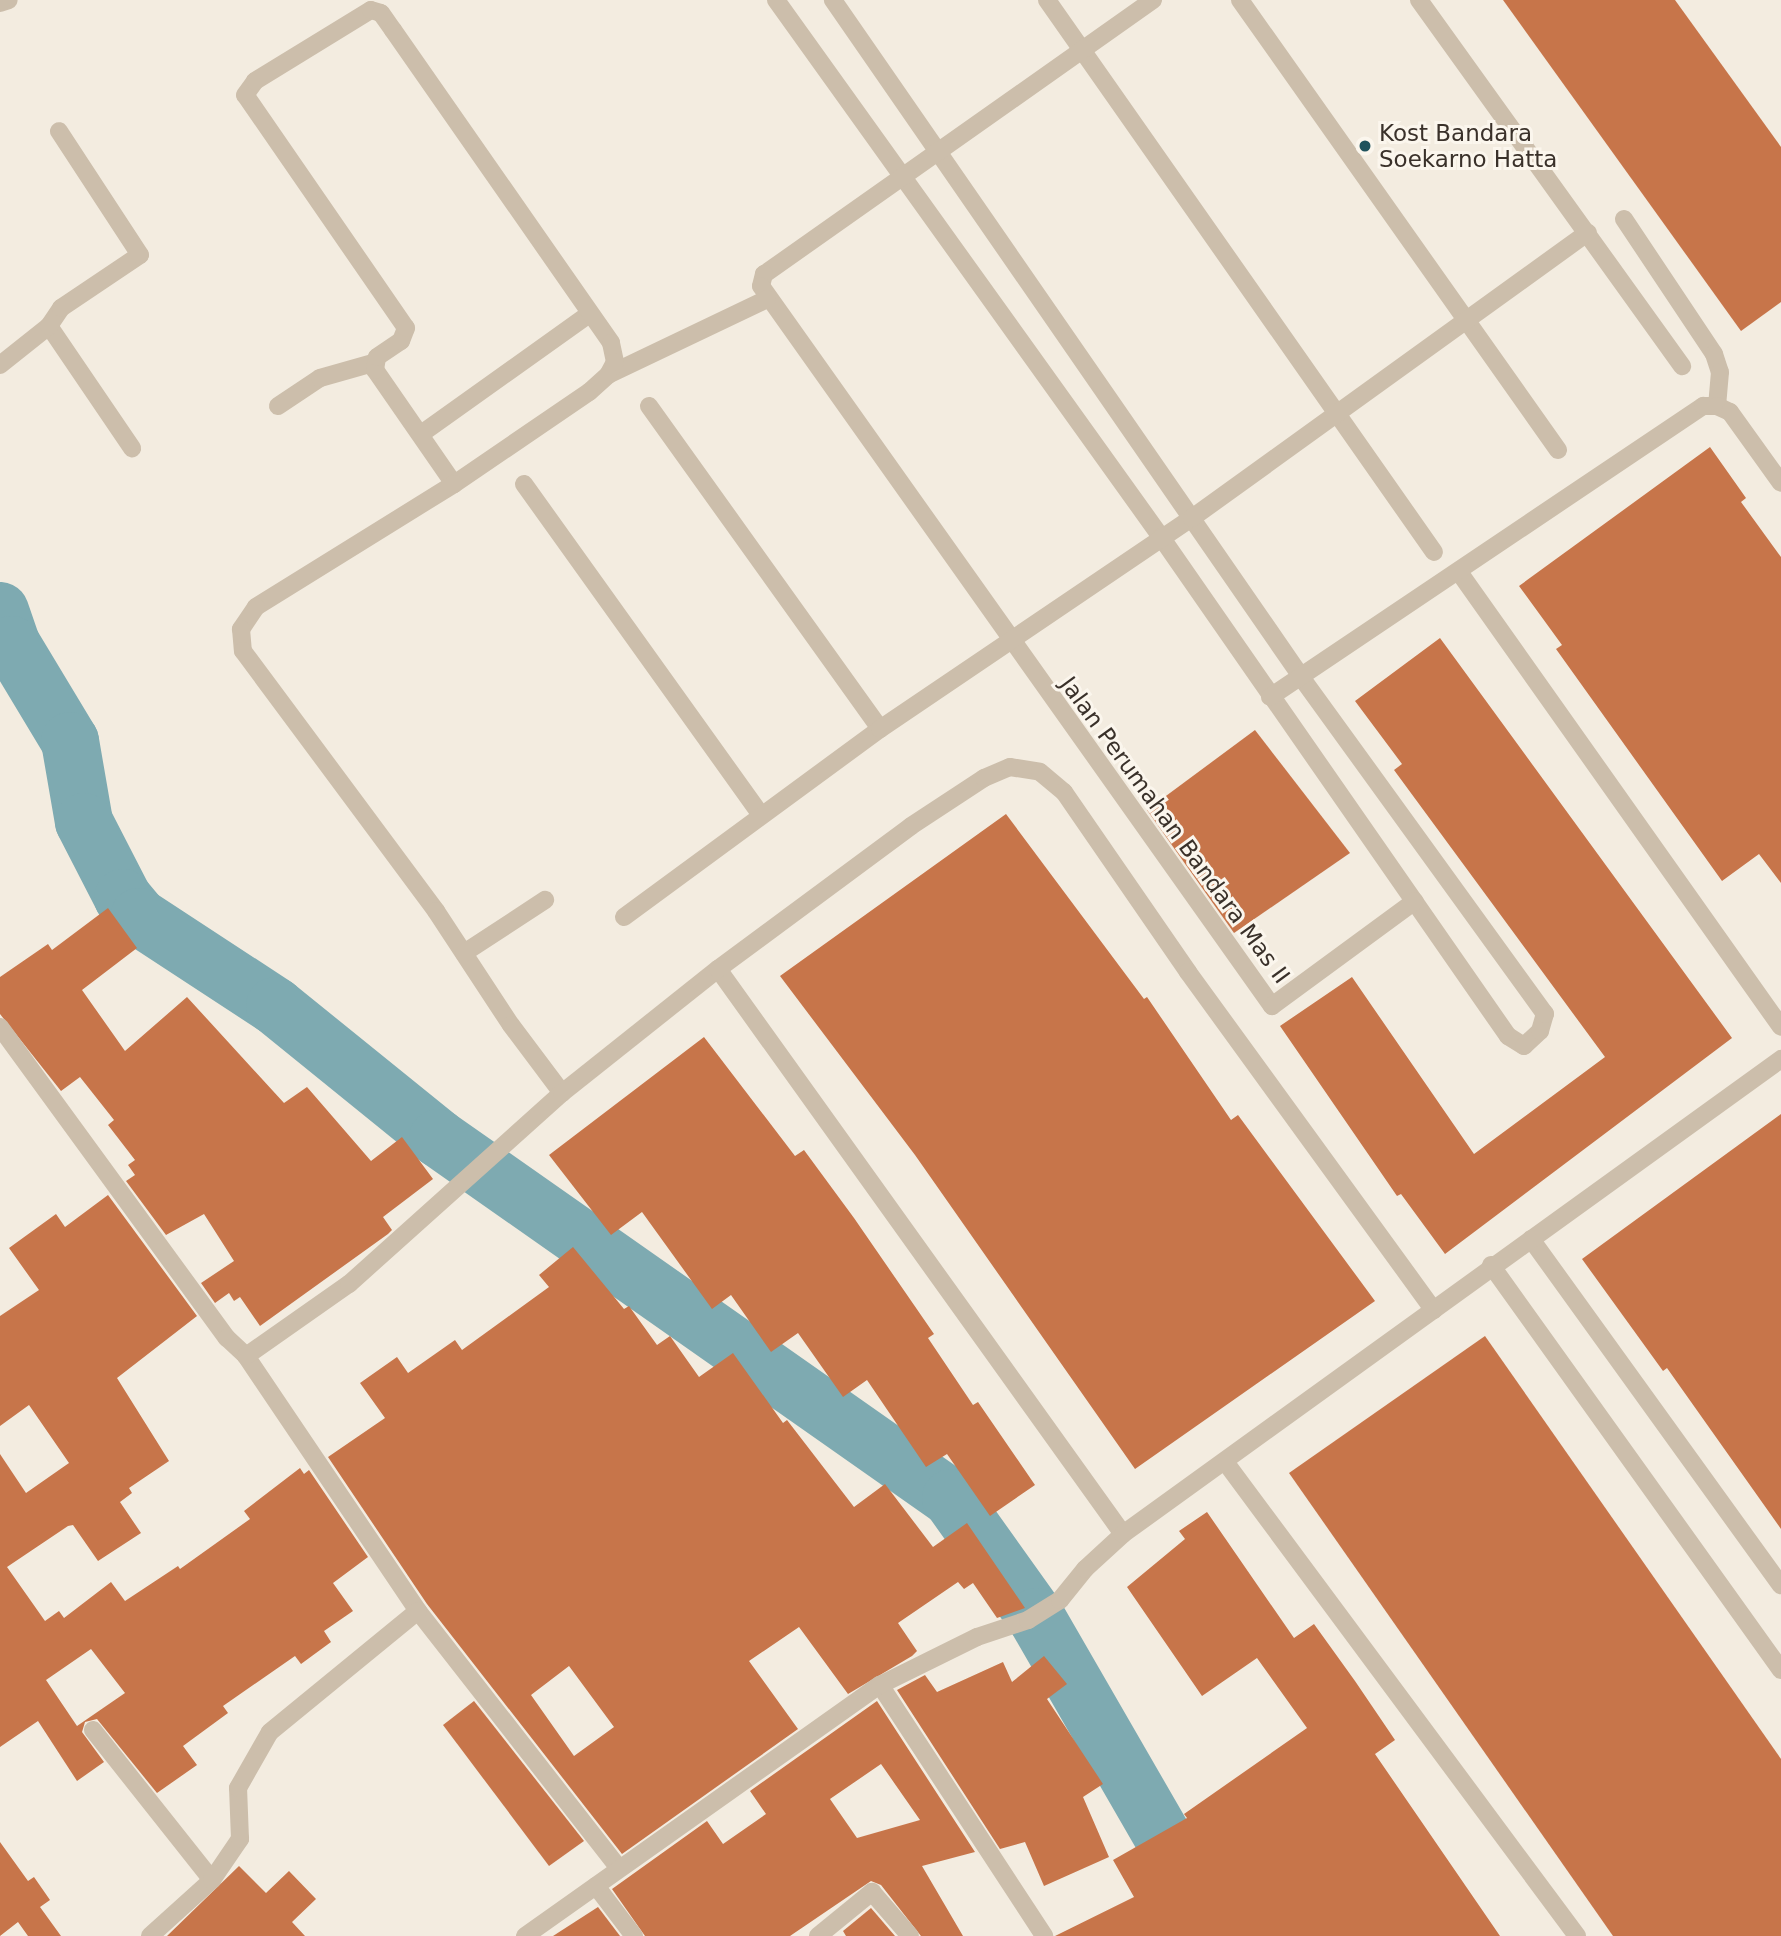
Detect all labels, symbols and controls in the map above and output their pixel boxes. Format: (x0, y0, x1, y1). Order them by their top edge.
place label: Kost Bandara Soekarno Hatta (1379, 119, 1557, 173)
marker: Kost Bandara Soekarno Hatta (1357, 138, 1373, 154)
street label: Jalan Perumahan Bandara Mas II (1054, 671, 1296, 989)

